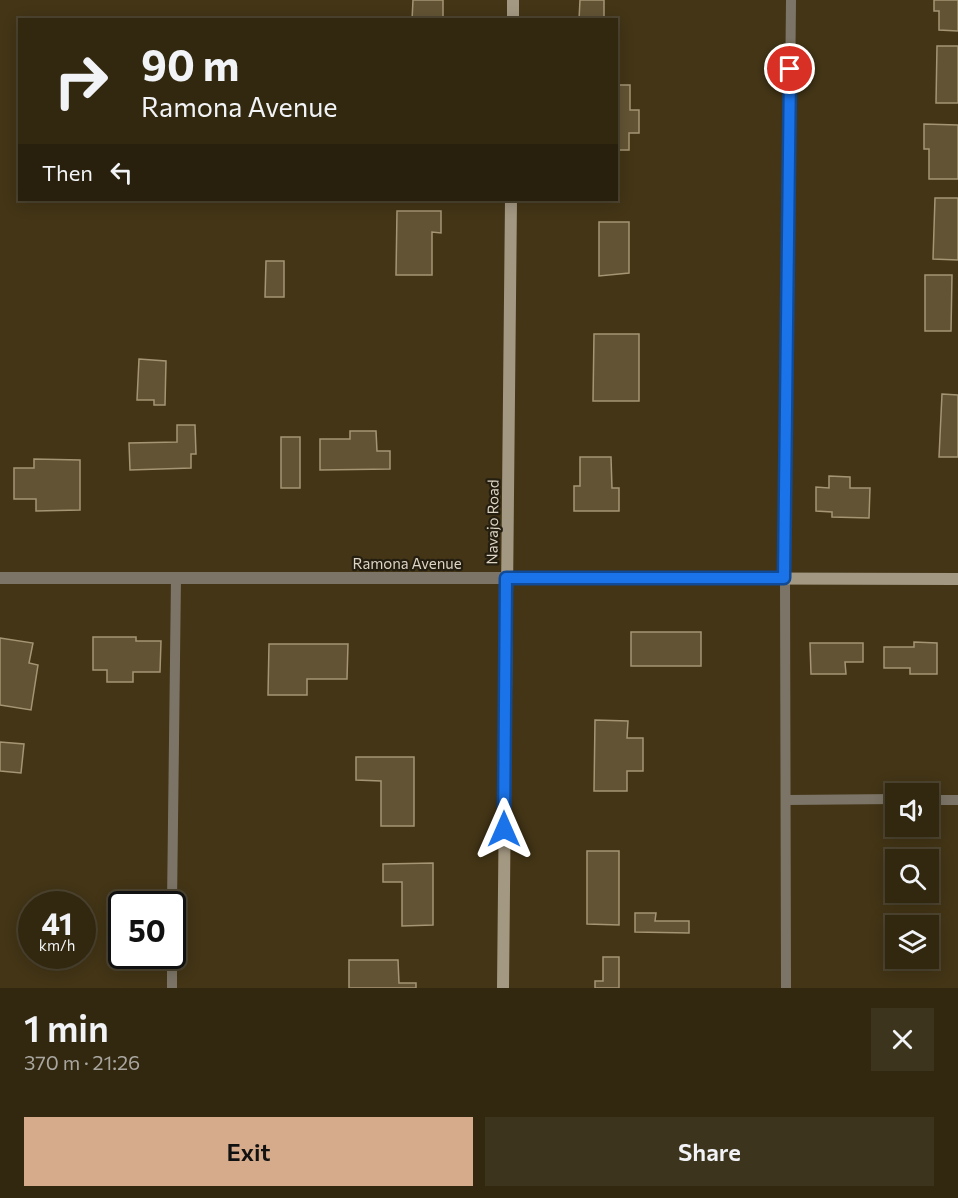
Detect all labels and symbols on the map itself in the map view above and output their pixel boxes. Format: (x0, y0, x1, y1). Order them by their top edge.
pin (764, 43, 815, 94)
street label: Navajo Road (482, 479, 502, 565)
street label: Ramona Avenue (352, 554, 462, 572)
position arrow (472, 797, 536, 861)
speed limit sign: 50 (108, 891, 186, 969)

